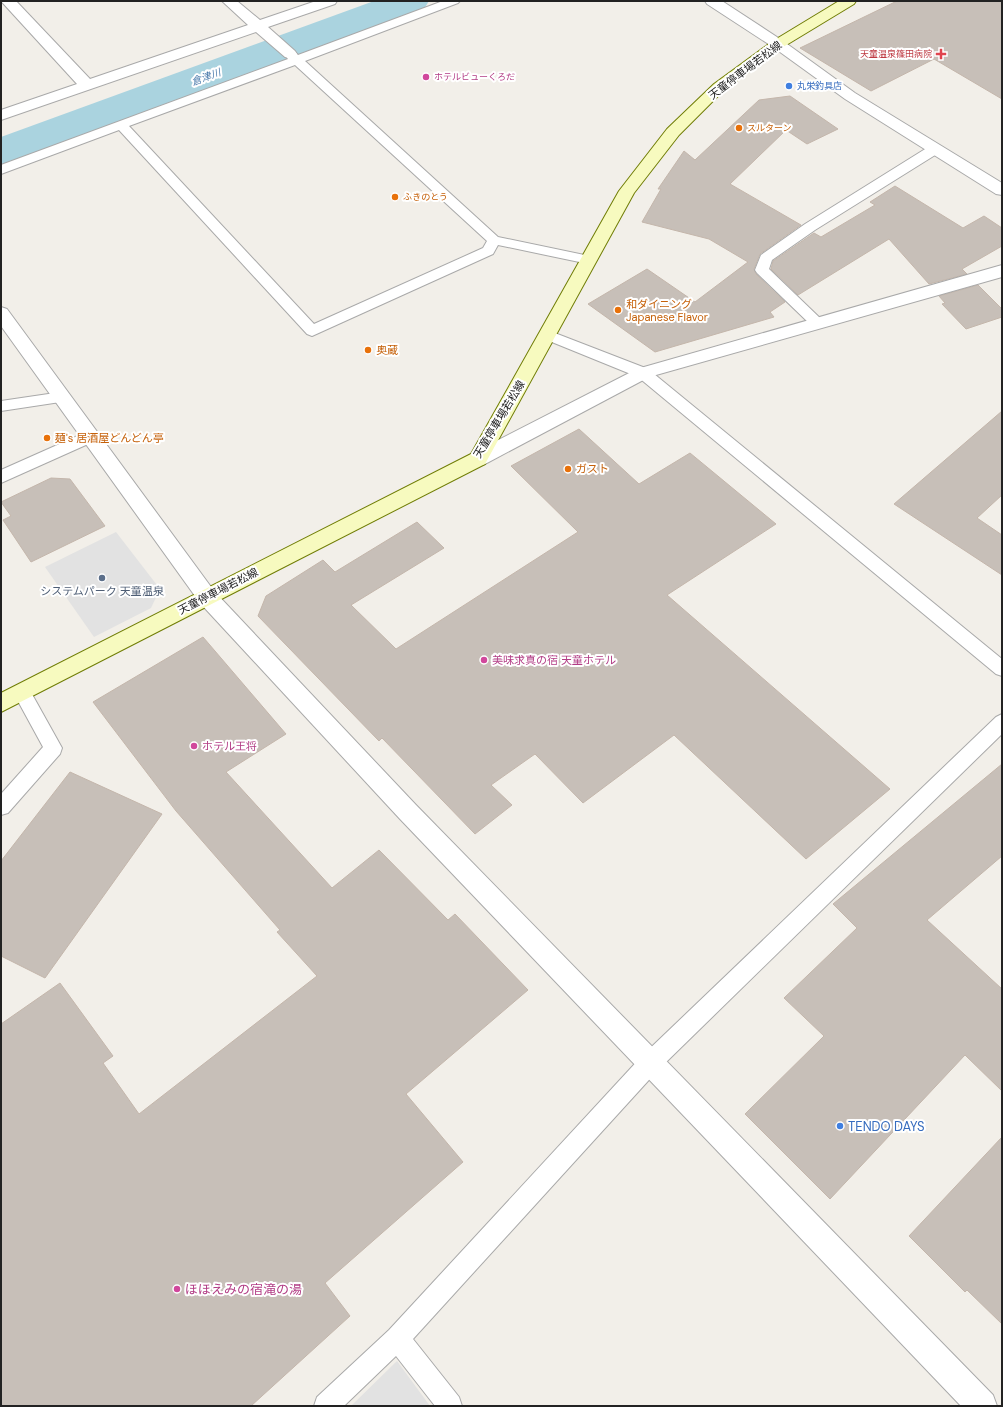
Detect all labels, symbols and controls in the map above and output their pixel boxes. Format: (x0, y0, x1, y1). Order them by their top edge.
street label: 天童停車場若松線 (706, 38, 784, 102)
place label: 天童温泉篠田病院 (860, 48, 932, 60)
marker: 天童温泉篠田病院 (935, 48, 947, 60)
water label: 倉津川 (190, 65, 223, 88)
place label: ホテルビューくろだ (434, 71, 515, 83)
marker: ホテルビューくろだ (421, 72, 431, 82)
place label: 丸栄釣具店 (797, 80, 842, 92)
marker: 丸栄釣具店 (784, 81, 794, 91)
place label: スルターン (747, 122, 792, 134)
marker: スルターン (734, 123, 744, 133)
place label: ふきのとう (403, 191, 448, 203)
marker: ふきのとう (390, 192, 400, 202)
place label: 和ダイニング Japanese Flavor (626, 297, 708, 324)
marker: 和ダイニング Japanese Flavor (613, 305, 623, 315)
place label: 奥蔵 (376, 343, 398, 357)
marker: 奥蔵 (363, 345, 373, 355)
street label: 天童停車場若松線 (470, 378, 528, 460)
place label: 麺's 居酒屋どんどん亭 (55, 431, 164, 445)
marker: 麺's 居酒屋どんどん亭 (42, 433, 52, 443)
place label: ガスト (576, 462, 609, 476)
marker: ガスト (563, 464, 573, 474)
street label: 天童停車場若松線 (176, 565, 260, 617)
marker: システムパーク 天童温泉 (97, 573, 107, 583)
place label: システムパーク 天童温泉 (40, 584, 165, 598)
place label: 美味求真の宿 天童ホテル (492, 653, 616, 667)
marker: 美味求真の宿 天童ホテル (479, 655, 489, 665)
place label: ホテル王将 (202, 739, 257, 753)
marker: ホテル王将 (189, 741, 199, 751)
place label: TENDO DAYS (848, 1118, 925, 1135)
marker: TENDO DAYS (835, 1121, 845, 1131)
place label: ほほえみの宿滝の湯 (185, 1281, 302, 1298)
marker: ほほえみの宿滝の湯 (172, 1284, 182, 1294)

